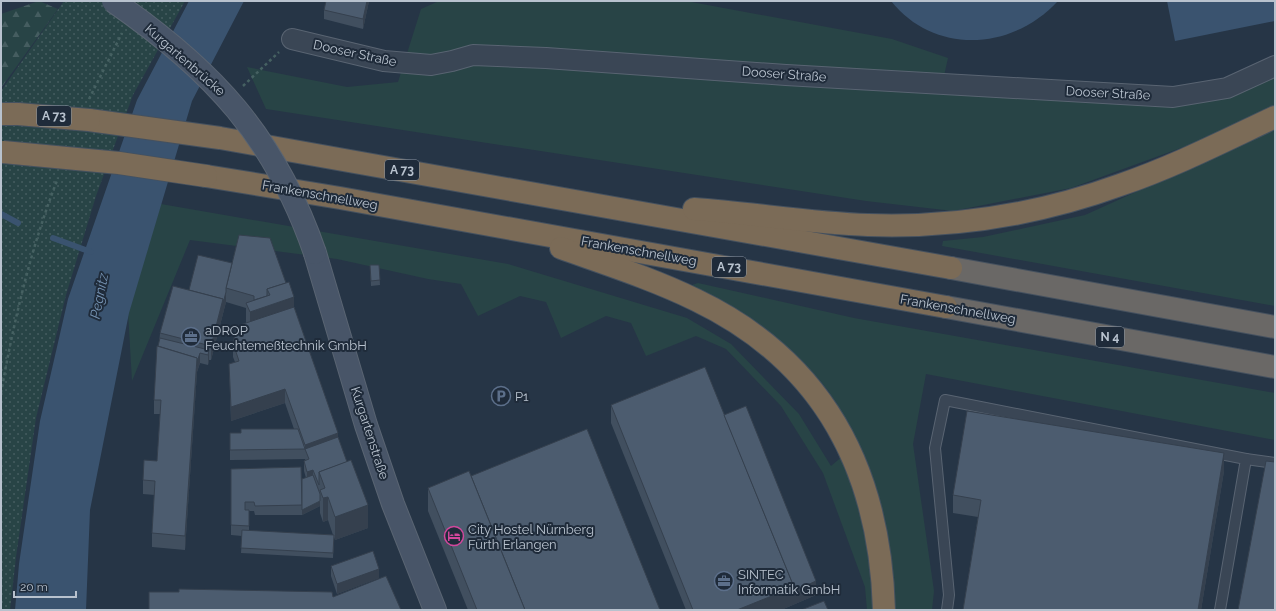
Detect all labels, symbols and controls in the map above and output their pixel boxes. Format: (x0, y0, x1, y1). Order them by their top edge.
street label: Kurgartenbrücke (142, 21, 228, 99)
street label: Dooser Straße (312, 37, 398, 69)
street label: Dooser Straße (741, 64, 827, 84)
street label: Dooser Straße (1065, 83, 1151, 103)
road number: A 73 (37, 106, 71, 126)
road number: A 73 (385, 160, 419, 180)
street label: Frankenschnellweg (261, 177, 379, 213)
street label: Frankenschnellweg (580, 233, 698, 269)
road number: A 73 (712, 257, 746, 277)
water label: Pegnitz (87, 271, 111, 320)
street label: Frankenschnellweg (899, 291, 1017, 327)
place label: aDROP Feuchtemeßtechnik GmbH (205, 323, 367, 353)
office icon: aDROP Feuchtemeßtechnik GmbH (180, 326, 202, 348)
road number: N 4 (1096, 327, 1124, 347)
street label: Kurgartenstraße (348, 385, 392, 482)
parking icon: P1 (490, 385, 512, 407)
place label: P1 (515, 389, 529, 404)
place label: City Hostel Nürnberg Fürth Erlangen (468, 522, 594, 552)
hotel icon: City Hostel Nürnberg Fürth Erlangen (443, 525, 465, 547)
place label: SINTEC Informatik GmbH (738, 567, 840, 597)
office icon: SINTEC Informatik GmbH (713, 570, 735, 592)
scale bar (14, 573, 76, 599)
text: 20 m (20, 580, 48, 594)

